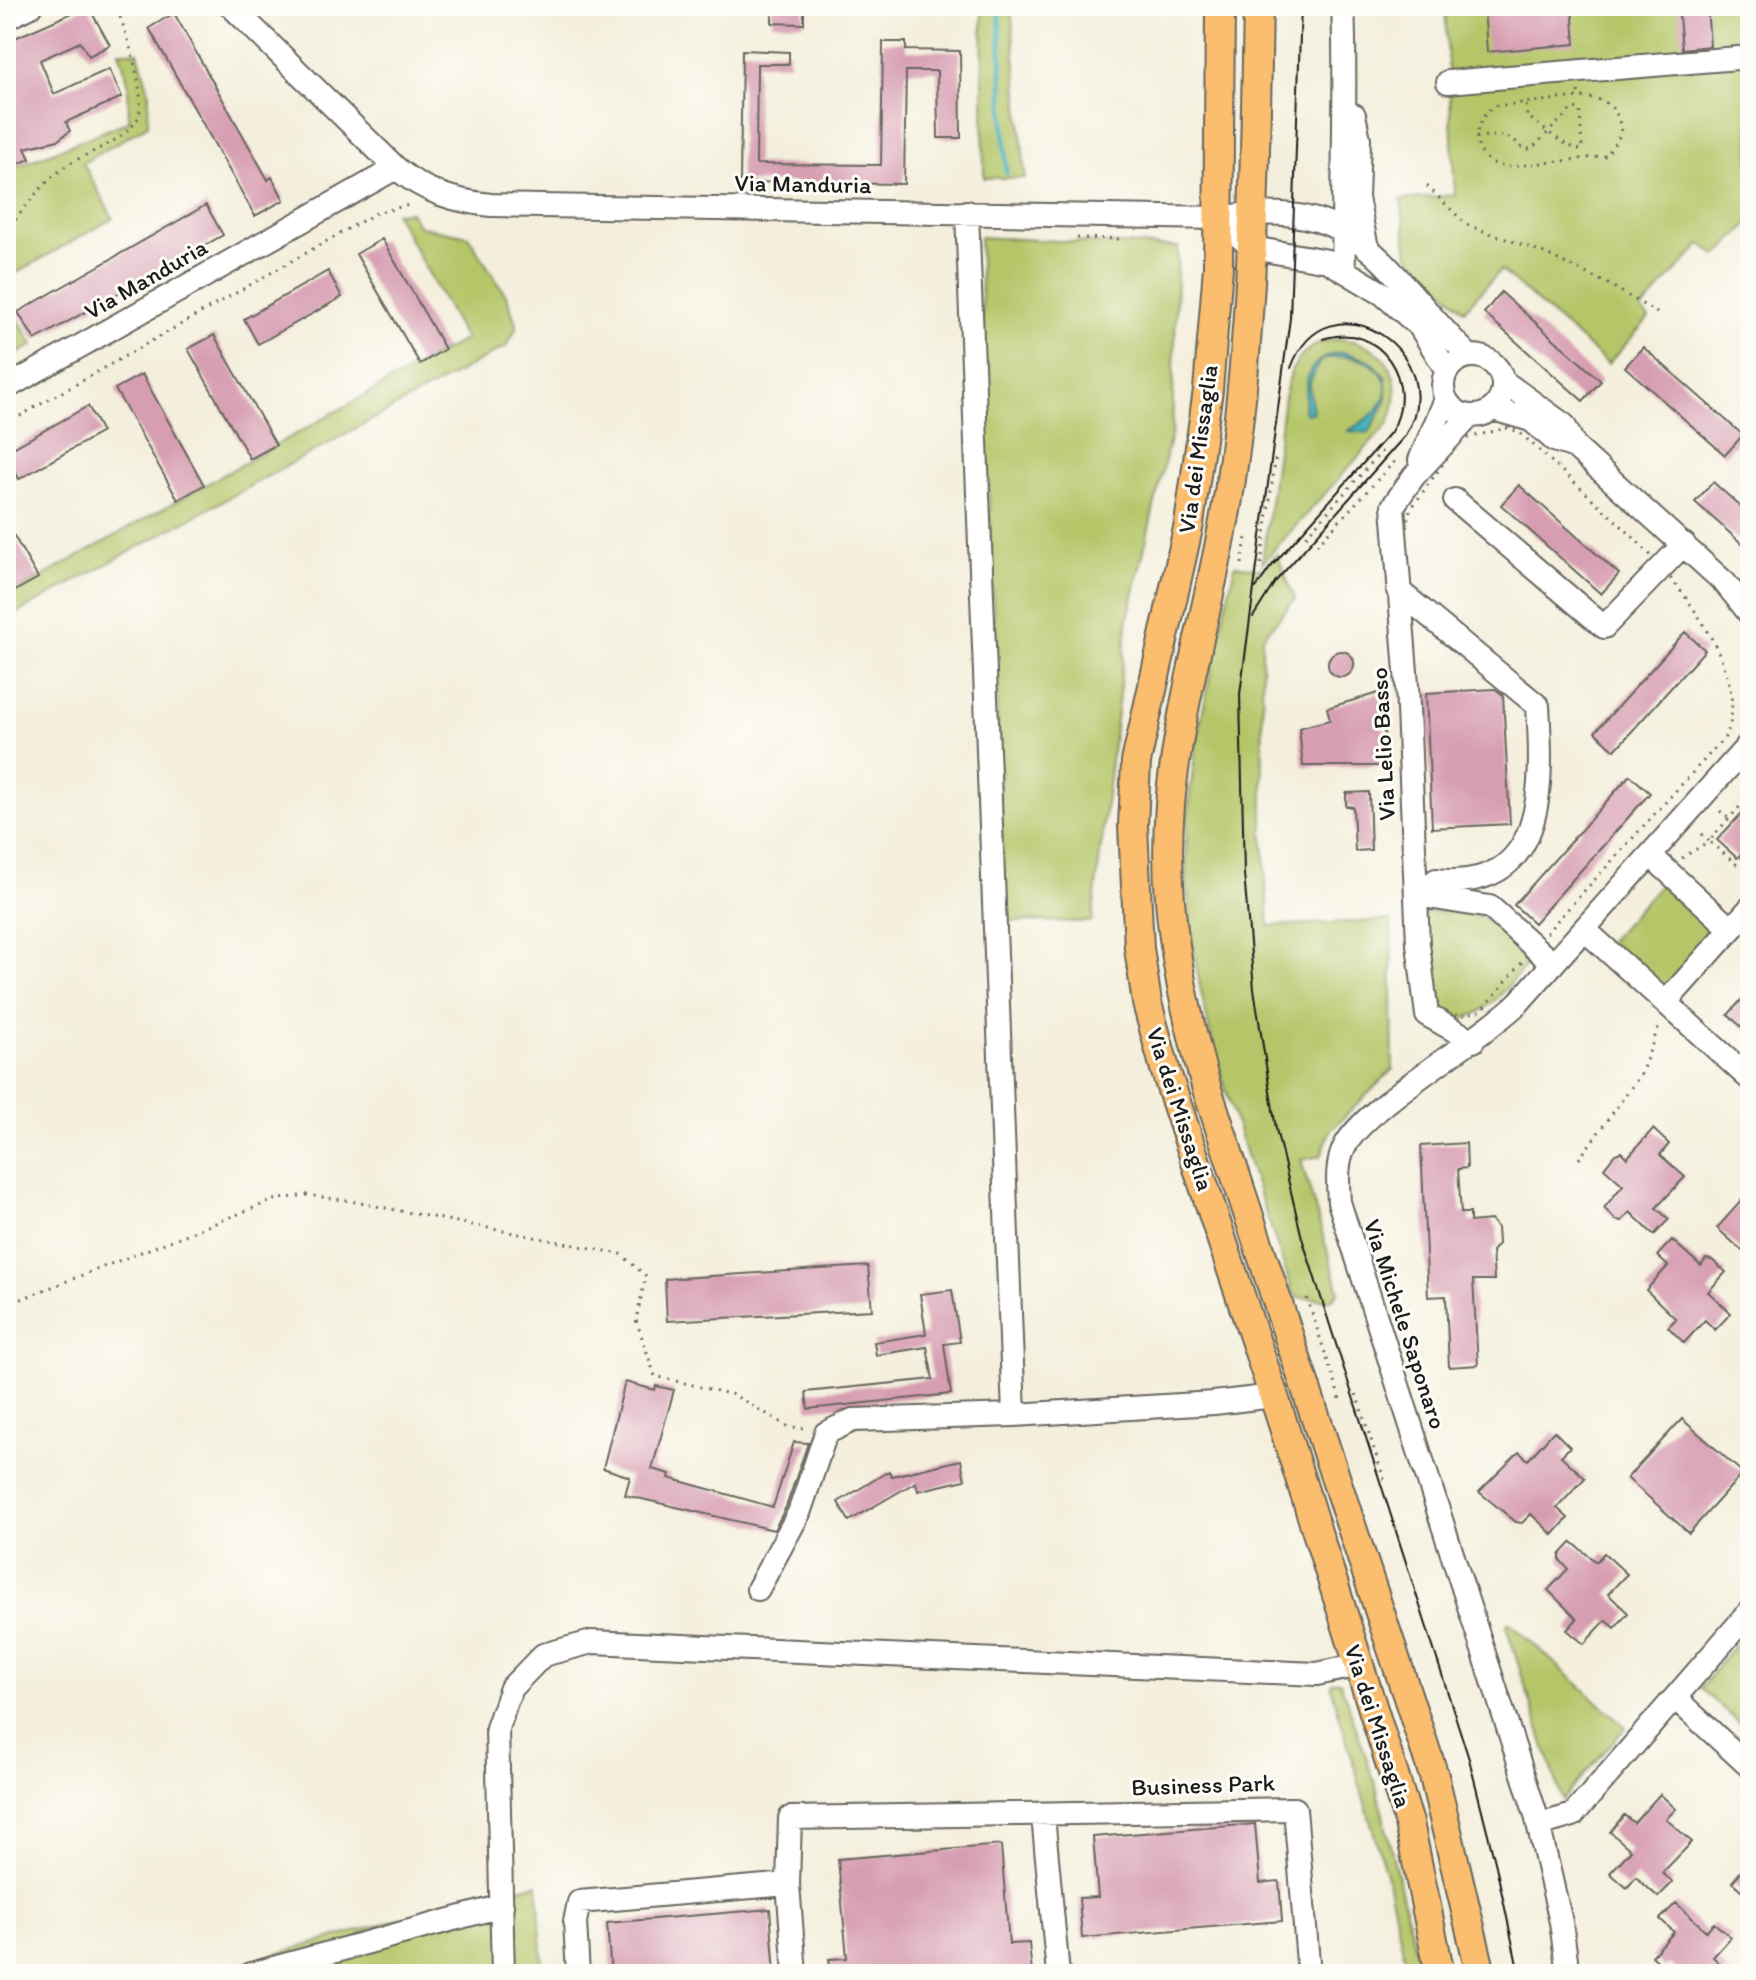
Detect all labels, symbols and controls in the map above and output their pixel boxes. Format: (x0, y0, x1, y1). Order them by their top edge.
street label: Via Manduria (734, 168, 872, 199)
street label: Via Manduria (79, 231, 213, 325)
street label: Via dei Missaglia (1171, 363, 1224, 535)
street label: Via Lelio Basso (1364, 667, 1401, 822)
street label: Via dei Missaglia (1140, 1024, 1221, 1194)
street label: Via Michele Saponaro (1358, 1215, 1453, 1432)
street label: Via dei Missaglia (1338, 1641, 1419, 1811)
street label: Business Park (1131, 1767, 1276, 1801)

